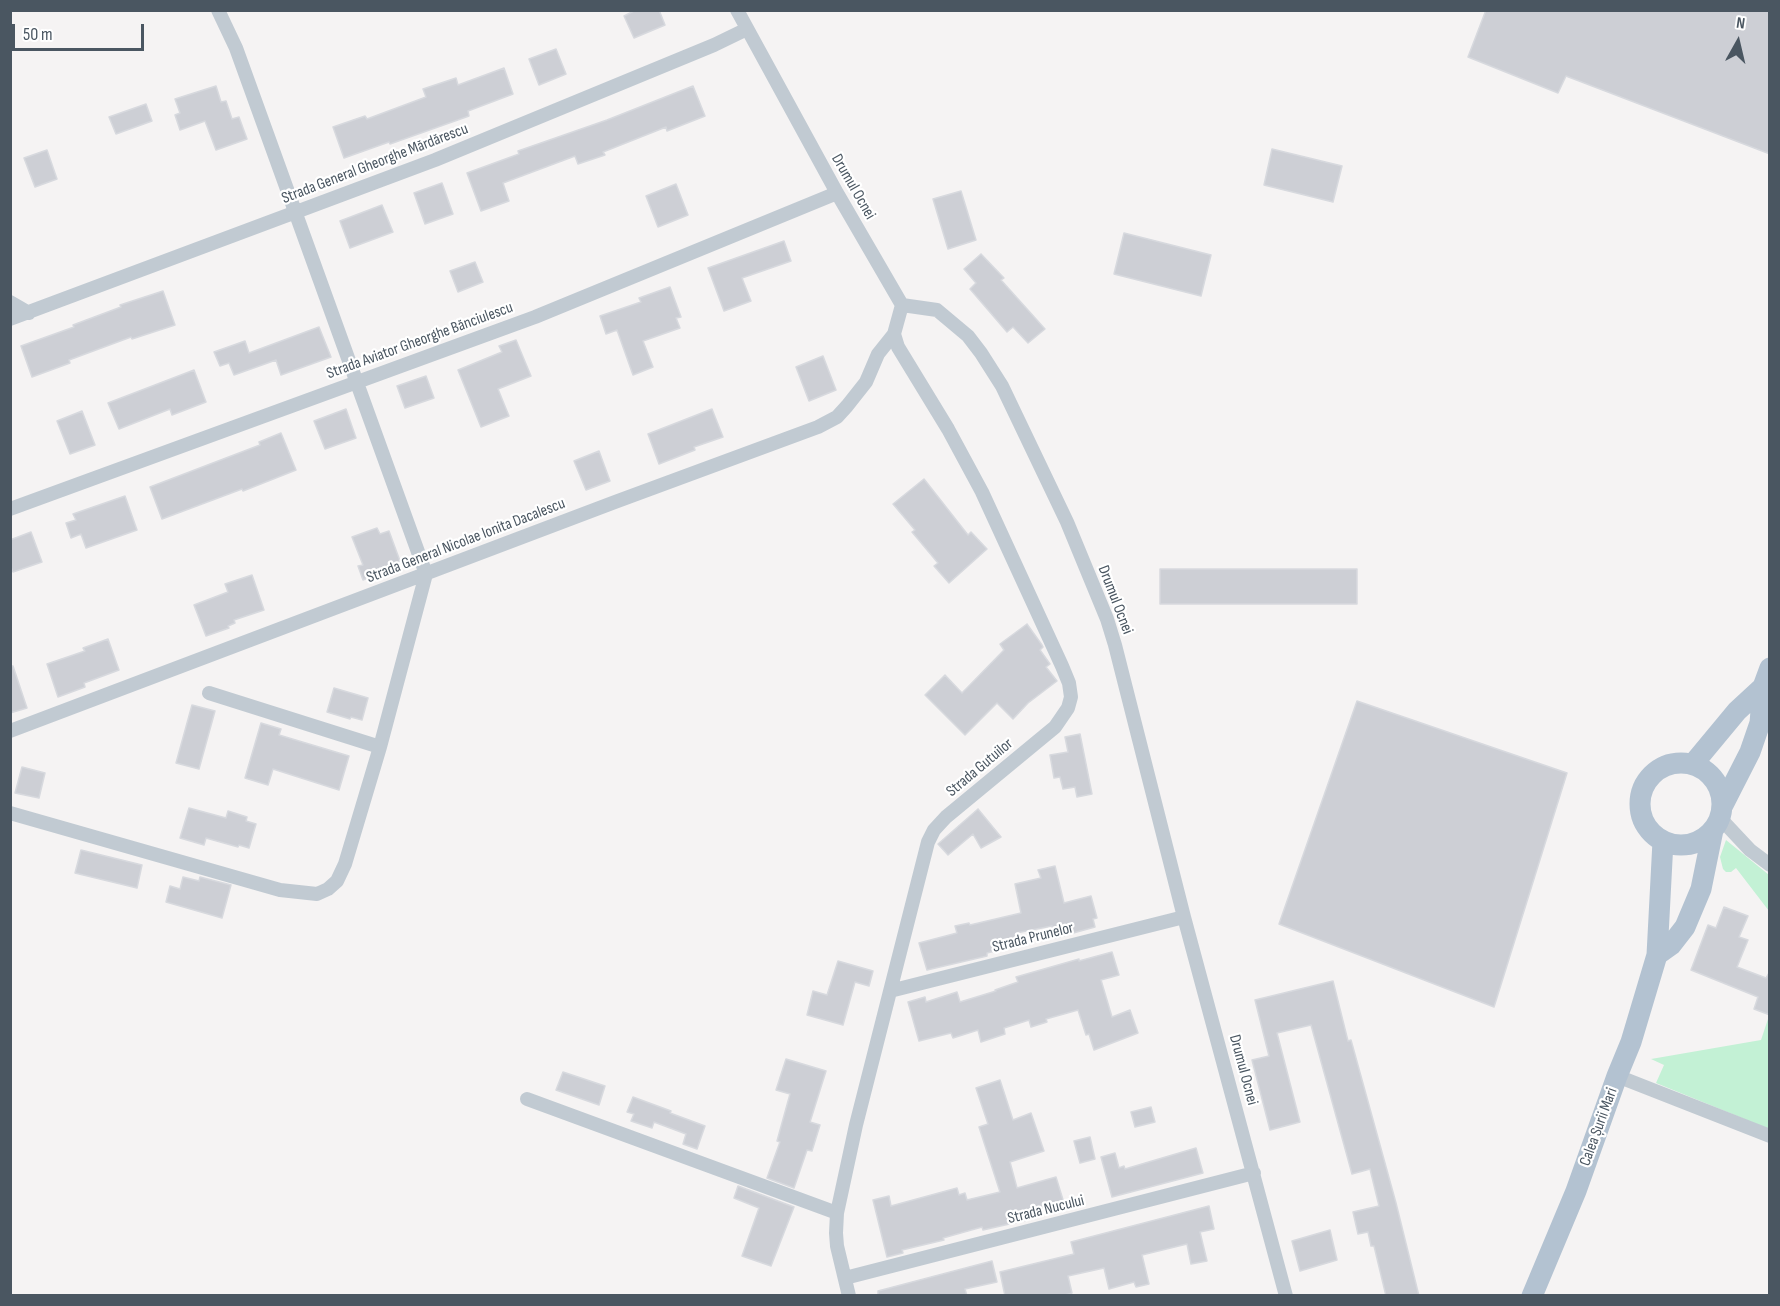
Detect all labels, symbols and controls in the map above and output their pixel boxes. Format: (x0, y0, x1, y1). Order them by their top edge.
scale bar (15, 12, 147, 50)
north arrow (1708, 12, 1768, 72)
text: N (1735, 14, 1746, 34)
text: 50 m (23, 24, 53, 45)
street label: Strada General Gheorghe Mărdărescu (279, 120, 471, 208)
street label: Drumul Ocnei (827, 151, 879, 223)
street label: Strada Aviator Gheorghe Bănciulescu (324, 298, 516, 384)
street label: Strada General Nicolae Ionita Dacalescu (364, 494, 568, 588)
street label: Drumul Ocnei (1093, 563, 1137, 637)
street label: Strada Gutuilor (943, 735, 1017, 801)
street label: Strada Prunelor (990, 919, 1076, 957)
street label: Drumul Ocnei (1224, 1033, 1262, 1107)
street label: Calea Șurii Mari (1576, 1085, 1622, 1169)
street label: Strada Nucului (1006, 1191, 1086, 1229)

